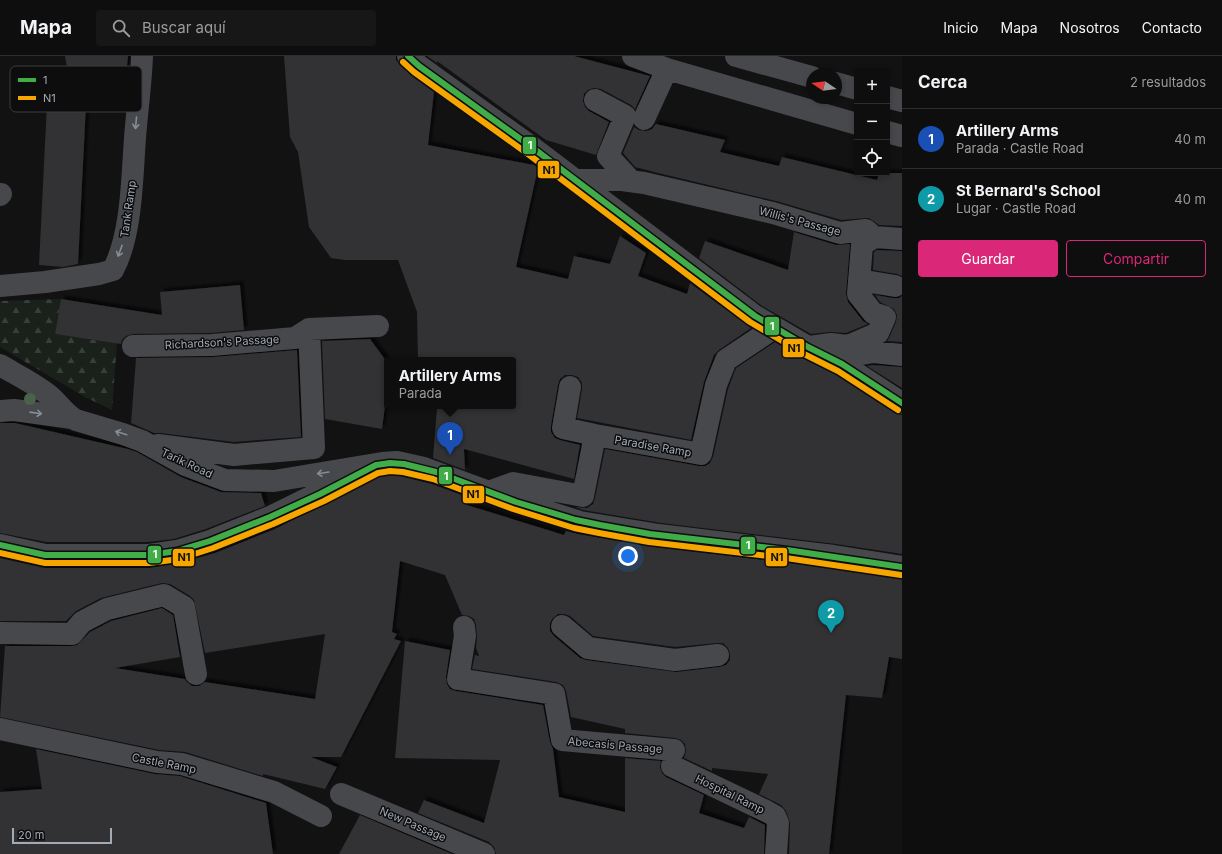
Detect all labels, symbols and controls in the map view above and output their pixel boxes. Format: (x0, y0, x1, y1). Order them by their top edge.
search box (96, 10, 376, 46)
text: Mapa (20, 16, 72, 39)
icon: search (110, 17, 132, 39)
text: Buscar aquí (142, 18, 226, 37)
text: Inicio (943, 19, 979, 36)
text: Mapa (1001, 19, 1038, 36)
text: Nosotros (1060, 19, 1120, 36)
text: Contacto (1142, 19, 1202, 36)
legend (10, 66, 142, 112)
north arrow (806, 68, 842, 104)
map controls (854, 68, 890, 176)
button: + (854, 68, 890, 104)
text: Cerca (918, 72, 967, 92)
text: 1 (43, 73, 47, 87)
text: 2 resultados (1130, 74, 1206, 90)
text: N1 (43, 91, 56, 105)
button: − (854, 104, 890, 140)
one-way arrow (133, 116, 140, 129)
text: Artillery Arms (956, 121, 1059, 140)
text: 1 (928, 131, 934, 147)
text: 40 m (1174, 131, 1206, 147)
line badge: 1 (522, 136, 537, 155)
text: 1 (528, 138, 533, 152)
button: locate (854, 140, 890, 176)
text: Parada · Castle Road (956, 140, 1084, 156)
line badge: N1 (537, 160, 560, 179)
text: N1 (542, 163, 556, 177)
street label: Tank Ramp (117, 179, 139, 239)
text: St Bernard's School (956, 181, 1101, 200)
text: 2 (927, 191, 935, 207)
text: 40 m (1174, 191, 1206, 207)
text: Lugar · Castle Road (956, 200, 1076, 216)
street label: Willis's Passage (758, 203, 842, 239)
button: Guardar (918, 240, 1058, 277)
button: Compartir (1066, 240, 1206, 277)
one-way arrow (116, 245, 124, 257)
line badge: 1 (764, 316, 780, 336)
text: 1 (770, 319, 775, 333)
street label: Richardson's Passage (164, 332, 280, 352)
line badge: N1 (782, 338, 805, 358)
text: N1 (787, 341, 801, 355)
popup (384, 357, 516, 409)
text: Artillery Arms (399, 366, 501, 385)
text: Parada (399, 385, 442, 401)
one-way arrow (29, 409, 42, 417)
pin: 1 (437, 422, 463, 455)
one-way arrow (114, 429, 127, 436)
street label: Paradise Ramp (613, 432, 693, 460)
street label: Tarik Road (159, 445, 215, 481)
line badge: 1 (438, 466, 453, 485)
one-way arrow (317, 469, 330, 477)
text: 1 (444, 469, 449, 483)
line badge: N1 (462, 485, 485, 504)
text: N1 (466, 487, 480, 501)
line badge: 1 (740, 536, 756, 555)
text: 1 (746, 538, 751, 552)
line badge: 1 (147, 545, 162, 564)
your location (618, 546, 638, 566)
text: 1 (153, 547, 158, 561)
line badge: N1 (765, 547, 788, 567)
line badge: N1 (172, 548, 195, 567)
text: N1 (177, 550, 191, 564)
text: N1 (770, 550, 784, 564)
pin: 2 (818, 600, 844, 633)
street label: Abecasis Passage (567, 734, 663, 756)
street label: Castle Ramp (131, 750, 198, 776)
street label: Hospital Ramp (693, 771, 767, 817)
street label: New Passage (378, 804, 448, 844)
scale bar (12, 826, 112, 845)
text: 20 m (18, 828, 44, 842)

